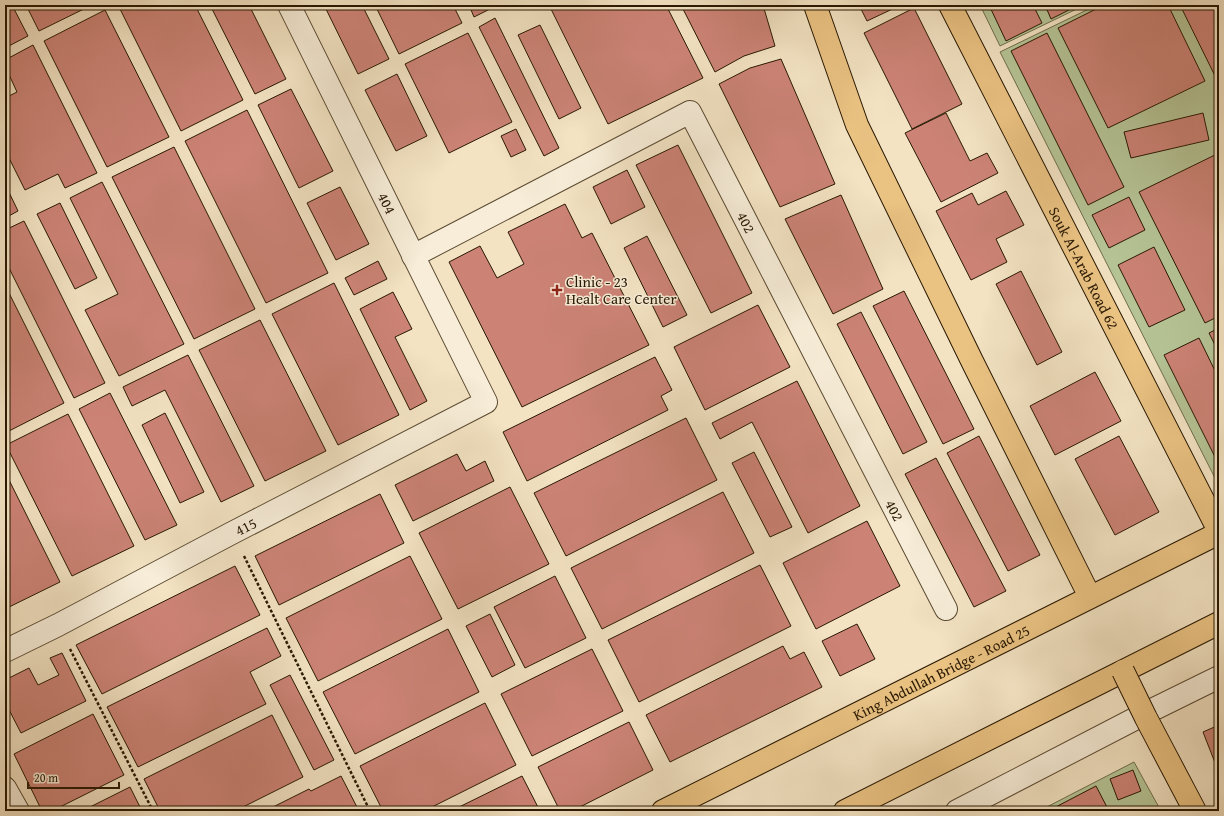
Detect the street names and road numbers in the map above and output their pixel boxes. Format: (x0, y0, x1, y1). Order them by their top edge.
street label: 404 (373, 189, 401, 217)
street label: Souk Al-Arab Road 62 (1044, 203, 1124, 333)
street label: 402 (732, 208, 761, 237)
street label: 402 (881, 496, 909, 525)
street label: 415 (231, 512, 260, 540)
street label: King Abdullah Bridge - Road 25 (849, 619, 1033, 725)

